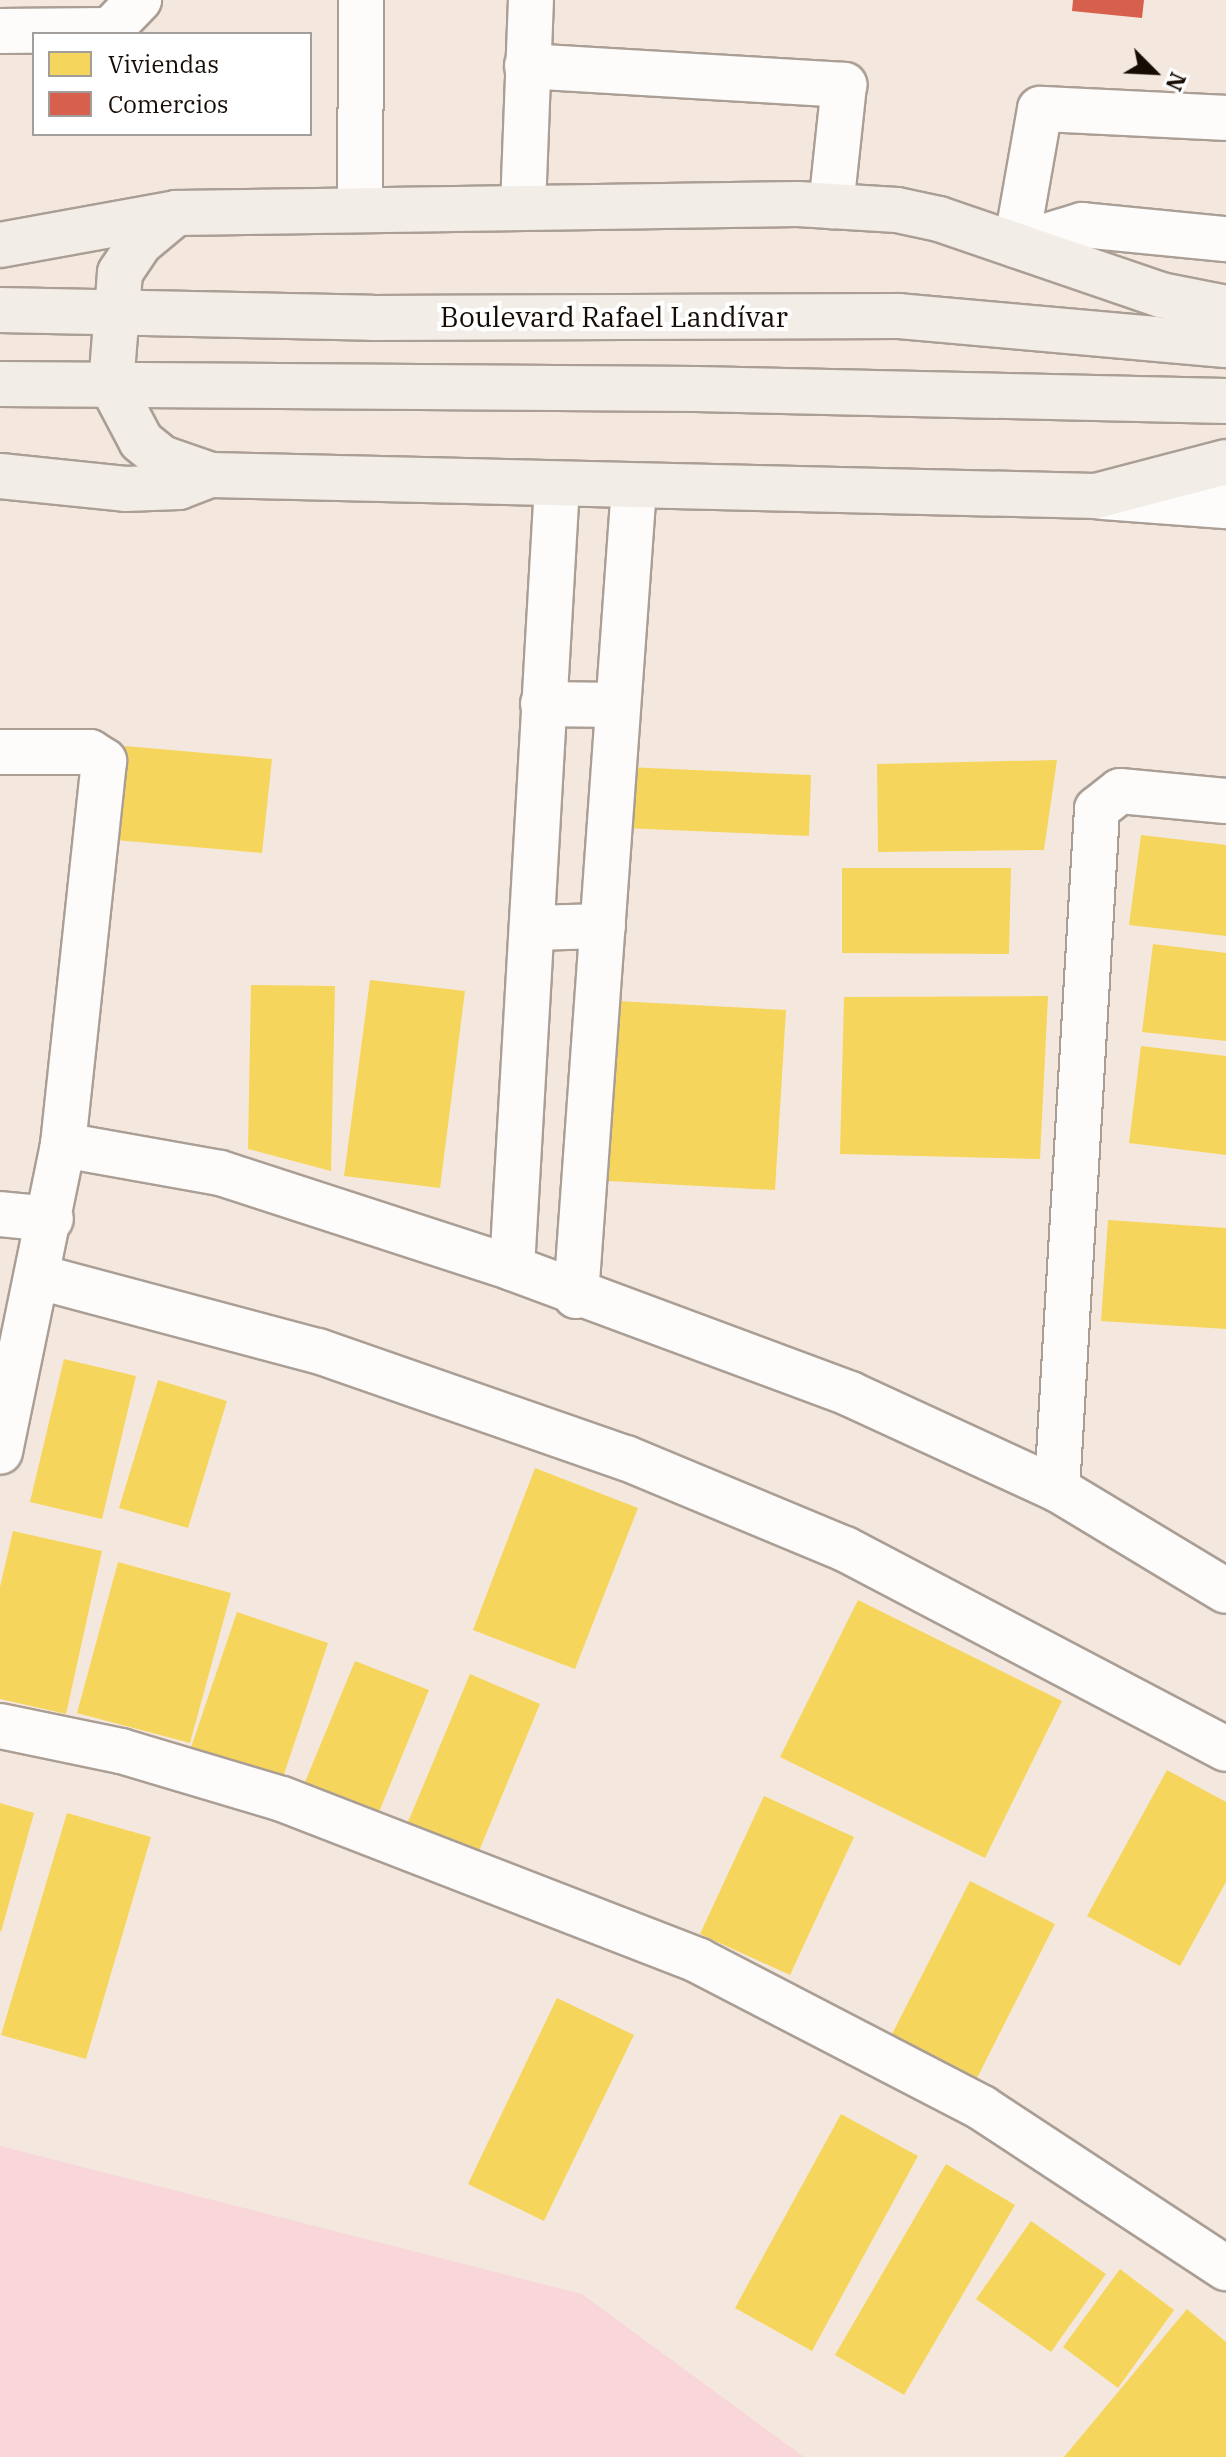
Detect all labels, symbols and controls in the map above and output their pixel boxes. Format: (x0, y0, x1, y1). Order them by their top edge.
legend (32, 32, 312, 136)
north arrow (1114, 32, 1194, 112)
text: Viviendas (108, 48, 219, 80)
text: N (1160, 68, 1193, 96)
text: Comercios (108, 88, 228, 120)
street label: Boulevard Rafael Landívar (440, 300, 788, 334)

